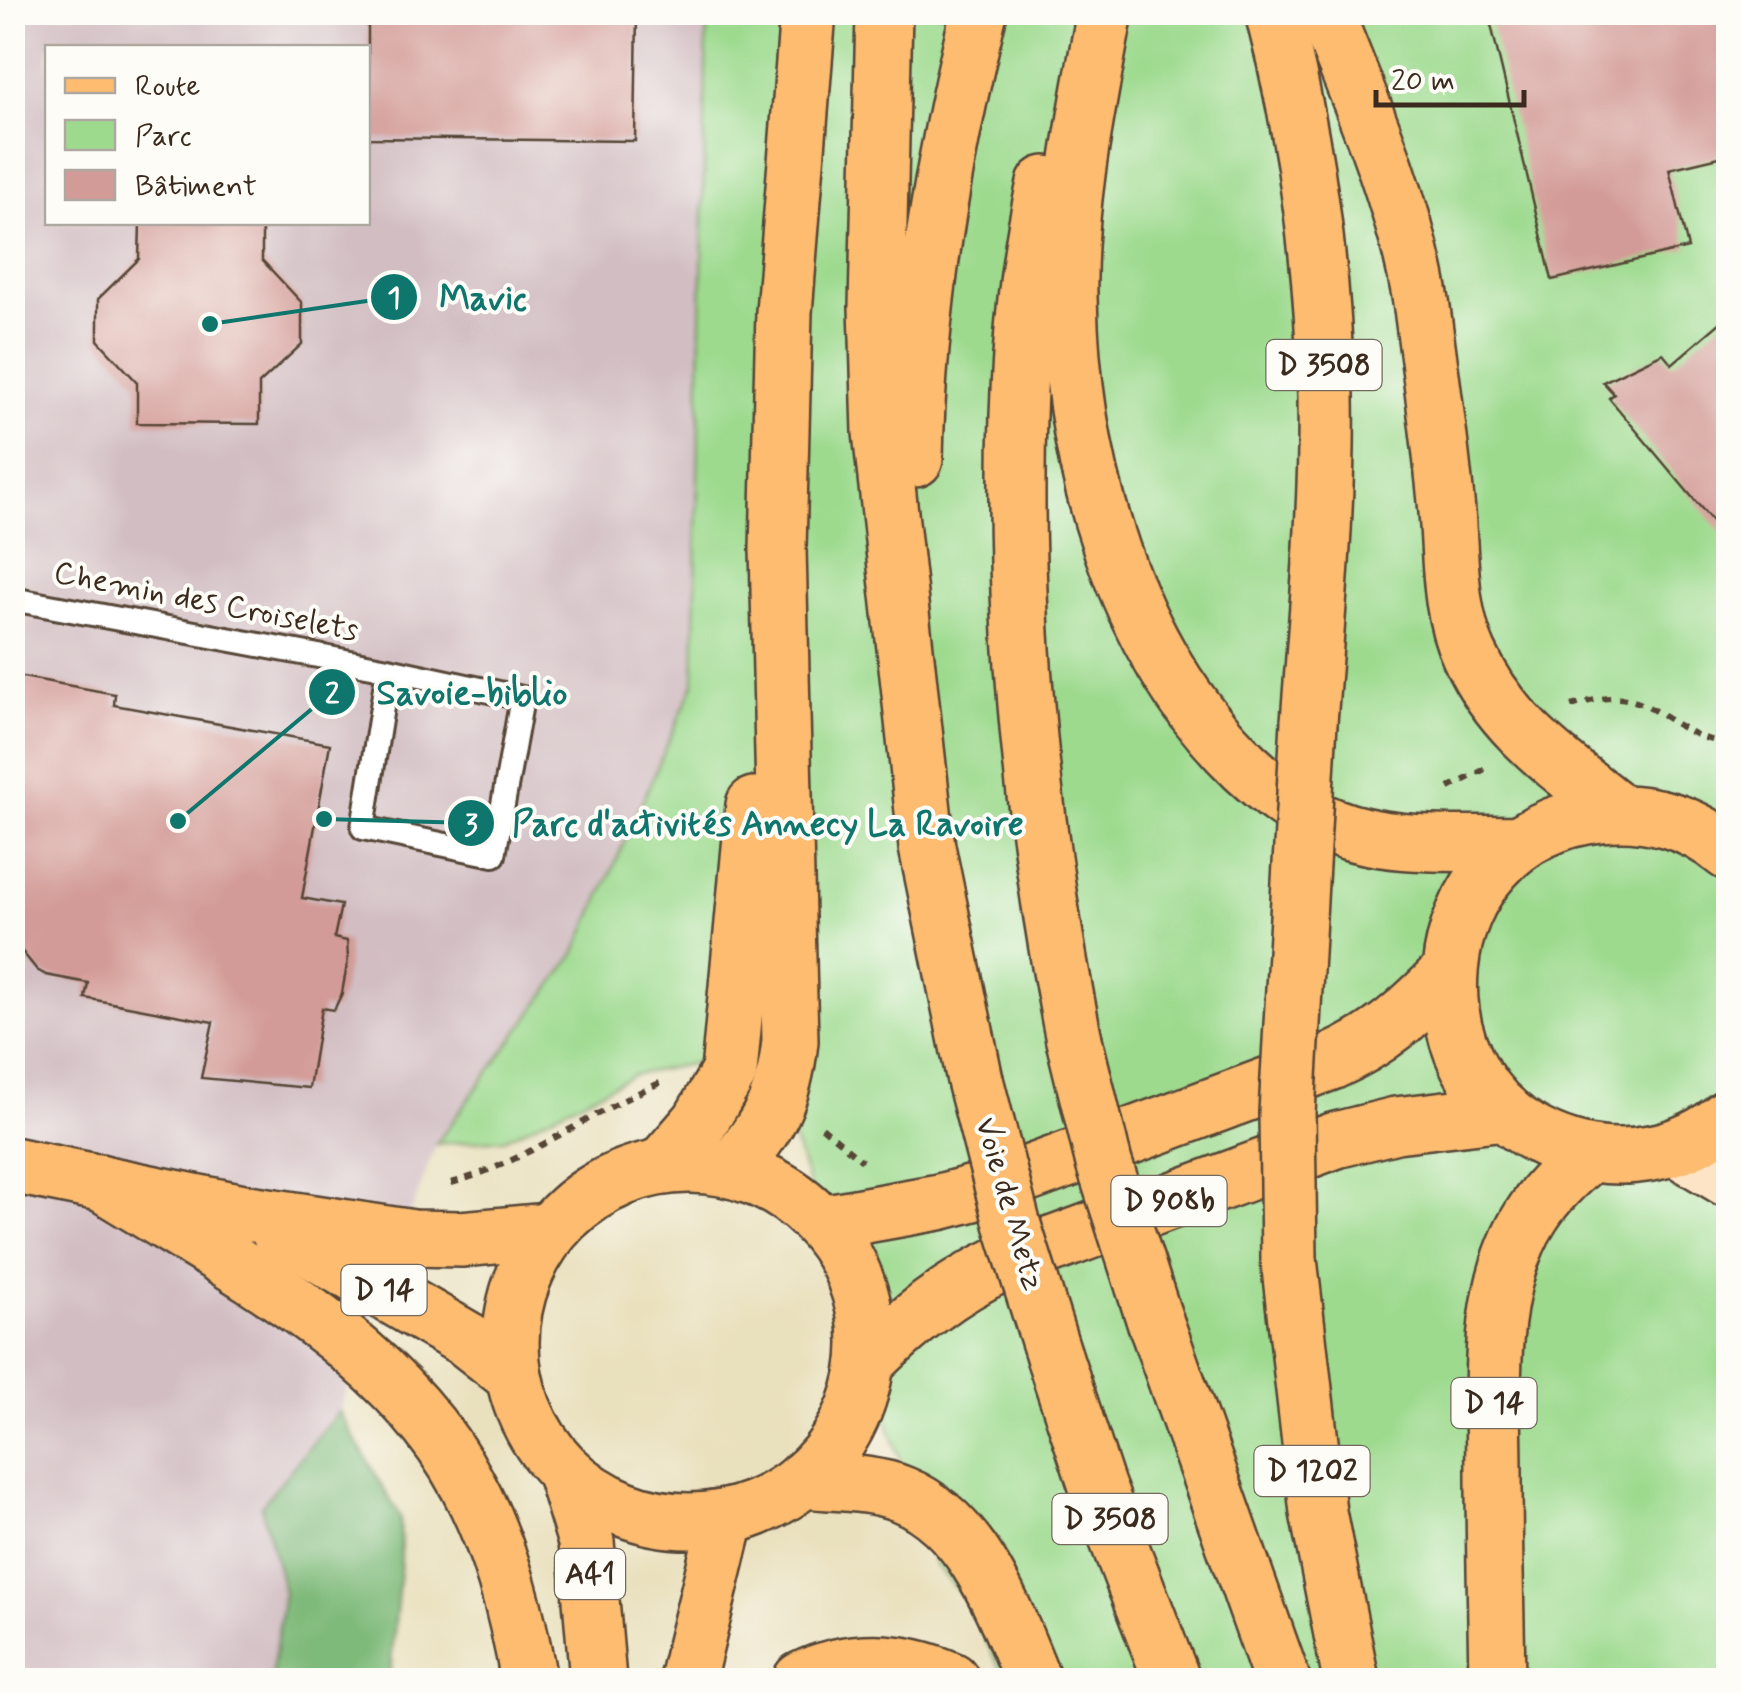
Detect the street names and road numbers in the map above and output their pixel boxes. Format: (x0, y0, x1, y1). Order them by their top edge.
road number: D 3508 (1266, 340, 1382, 390)
street label: Chemin des Croiselets (50, 552, 362, 652)
street label: Voie de Metz (964, 1112, 1054, 1296)
road number: D 908b (1112, 1176, 1226, 1226)
road number: D 14 (342, 1265, 426, 1315)
road number: D 14 (1452, 1378, 1536, 1428)
road number: D 1202 (1254, 1446, 1370, 1496)
road number: D 3508 (1052, 1494, 1168, 1544)
road number: A41 (555, 1549, 625, 1599)

